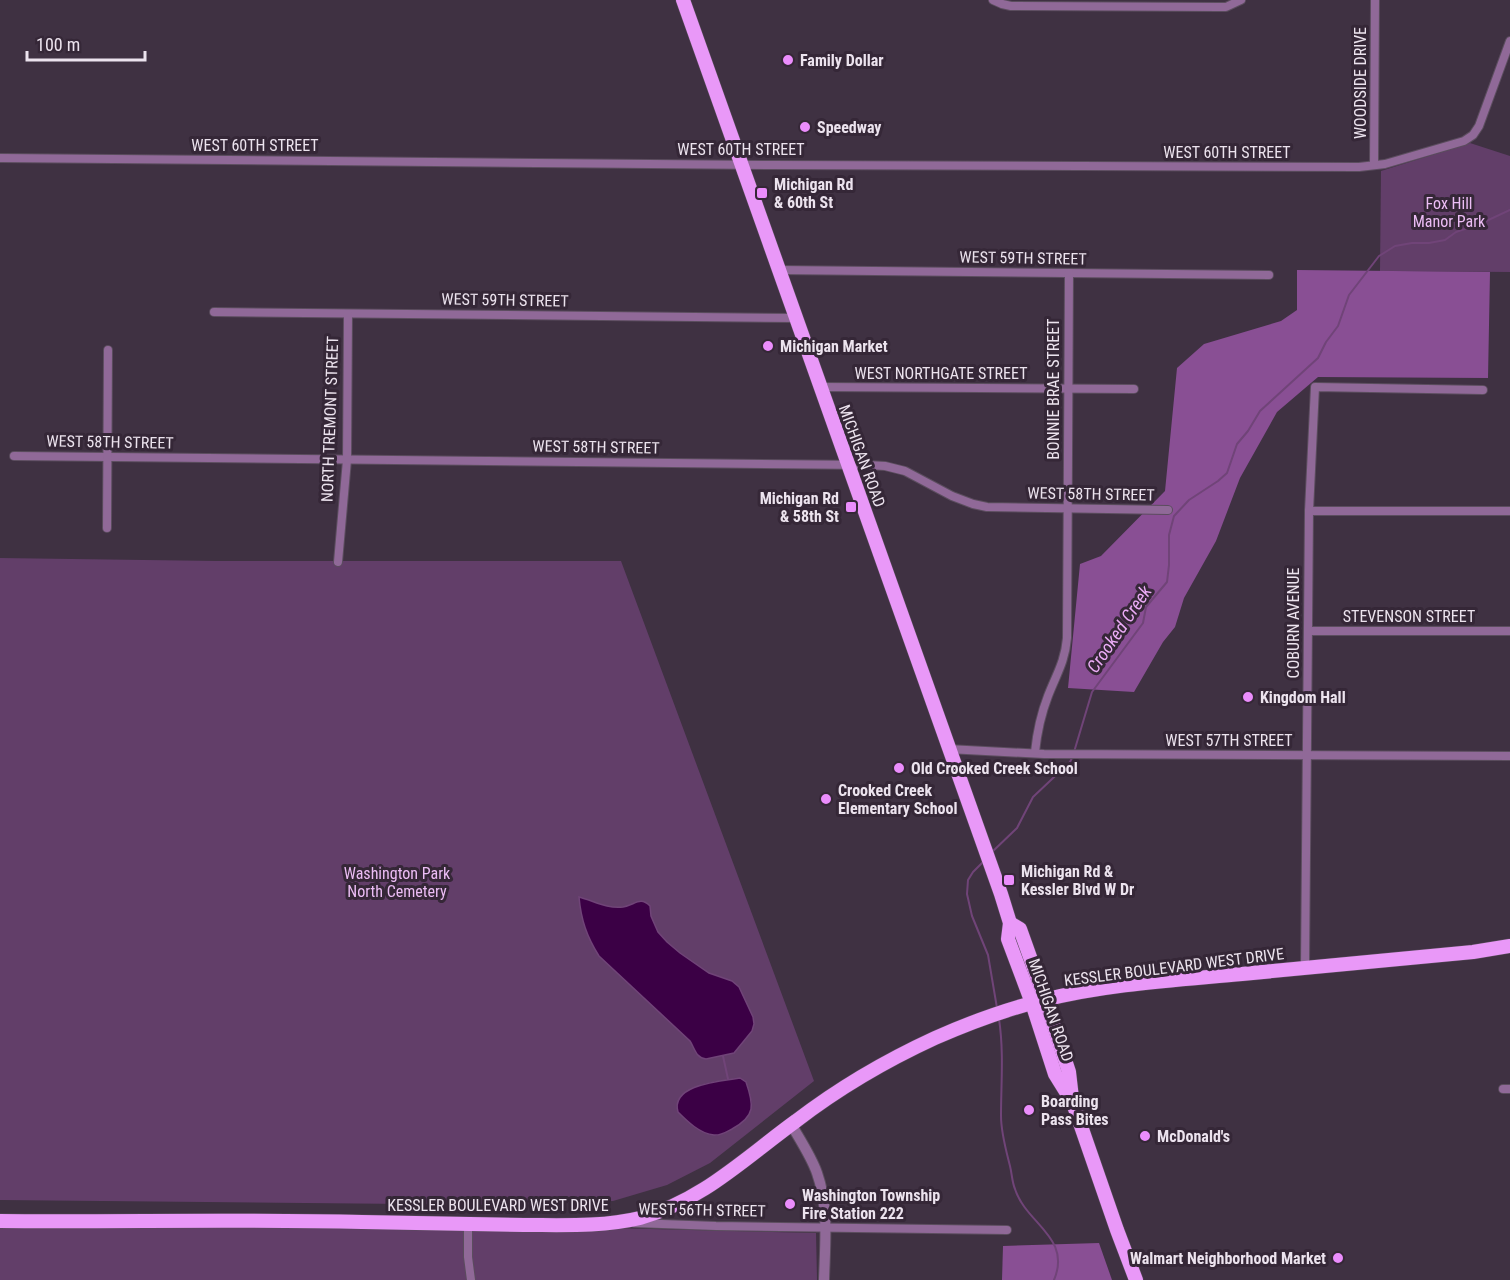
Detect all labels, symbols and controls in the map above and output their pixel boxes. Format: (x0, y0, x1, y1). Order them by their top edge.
scale bar (27, 24, 146, 62)
street label: WOODSIDE DRIVE (1351, 27, 1370, 139)
text: 100 m (36, 34, 80, 55)
place label: Family Dollar (800, 51, 884, 70)
marker: Family Dollar (781, 53, 795, 67)
place label: Speedway (817, 118, 881, 137)
marker: Speedway (798, 120, 812, 134)
street label: WEST 60TH STREET (191, 136, 319, 155)
street label: WEST 60TH STREET (677, 140, 805, 159)
street label: WEST 60TH STREET (1163, 143, 1291, 162)
place label: Michigan Rd & 60th St (774, 175, 853, 212)
marker: Michigan Rd & 60th St (755, 186, 769, 200)
park label: Fox Hill Manor Park (1413, 194, 1486, 231)
street label: WEST 59TH STREET (959, 247, 1087, 269)
street label: WEST 59TH STREET (441, 289, 569, 311)
street label: BONNIE BRAE STREET (1044, 318, 1063, 460)
street label: NORTH TREMONT STREET (318, 336, 342, 502)
place label: Michigan Market (780, 337, 888, 356)
marker: Michigan Market (761, 339, 775, 353)
street label: WEST NORTHGATE STREET (855, 364, 1027, 383)
street label: MICHIGAN ROAD (835, 402, 889, 510)
street label: WEST 58TH STREET (46, 431, 174, 453)
street label: WEST 58TH STREET (532, 436, 660, 458)
street label: WEST 58TH STREET (1027, 483, 1155, 505)
place label: Michigan Rd & 58th St (760, 489, 839, 526)
marker: Michigan Rd & 58th St (844, 500, 858, 514)
street label: COBURN AVENUE (1284, 568, 1303, 678)
water label: Crooked Creek (1082, 581, 1156, 677)
street label: STEVENSON STREET (1343, 607, 1475, 626)
place label: Kingdom Hall (1260, 688, 1346, 707)
marker: Kingdom Hall (1241, 690, 1255, 704)
street label: WEST 57TH STREET (1165, 731, 1293, 750)
place label: Old Crooked Creek School (911, 759, 1078, 778)
marker: Old Crooked Creek School (892, 761, 906, 775)
place label: Crooked Creek Elementary School (838, 781, 957, 818)
marker: Crooked Creek Elementary School (819, 792, 833, 806)
place label: Michigan Rd & Kessler Blvd W Dr (1021, 862, 1134, 899)
park label: Washington Park North Cemetery (344, 864, 451, 901)
marker: Michigan Rd & Kessler Blvd W Dr (1002, 873, 1016, 887)
street label: KESSLER BOULEVARD WEST DRIVE (1063, 944, 1285, 990)
street label: MICHIGAN ROAD (1024, 956, 1078, 1064)
place label: Boarding Pass Bites (1041, 1092, 1109, 1129)
marker: Boarding Pass Bites (1022, 1103, 1036, 1117)
place label: McDonald's (1157, 1127, 1230, 1146)
marker: McDonald's (1138, 1129, 1152, 1143)
place label: Washington Township Fire Station 222 (802, 1186, 940, 1223)
street label: KESSLER BOULEVARD WEST DRIVE (387, 1196, 609, 1215)
marker: Washington Township Fire Station 222 (783, 1197, 797, 1211)
street label: WEST 56TH STREET (638, 1199, 766, 1221)
place label: Walmart Neighborhood Market (1130, 1249, 1326, 1268)
marker: Walmart Neighborhood Market (1331, 1251, 1345, 1265)

